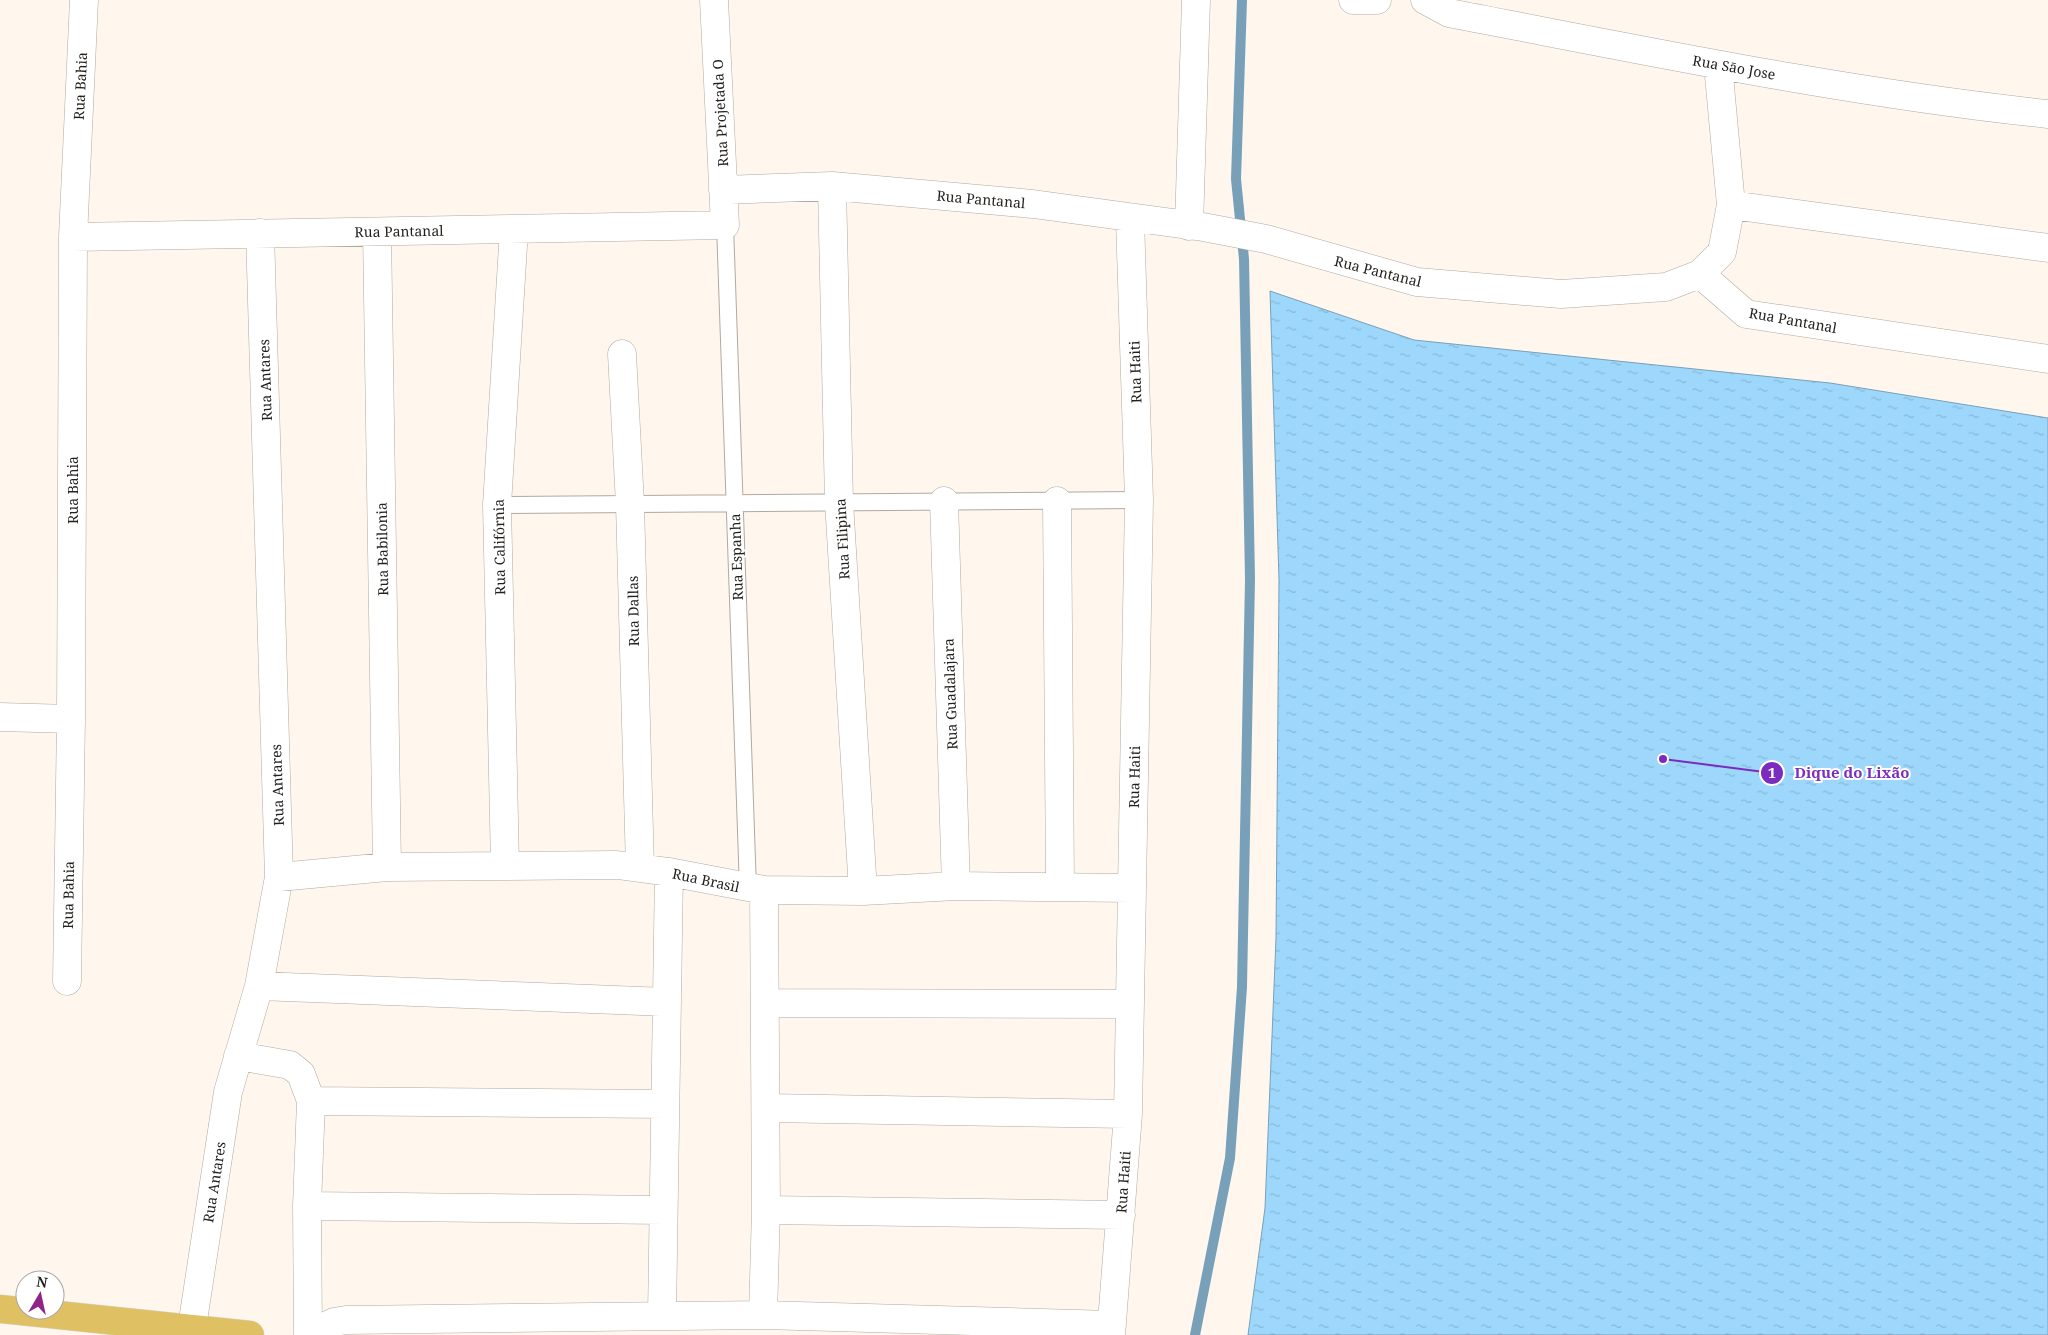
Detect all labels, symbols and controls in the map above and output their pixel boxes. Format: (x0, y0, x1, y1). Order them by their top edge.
street label: Rua Sāo Jose (1691, 50, 1777, 84)
street label: Rua Bahia (69, 51, 91, 120)
street label: Rua Projetada O (708, 59, 732, 167)
street label: Rua Pantanal (936, 186, 1027, 212)
street label: Rua Pantanal (354, 221, 444, 241)
street label: Rua Pantanal (1333, 251, 1424, 291)
street label: Rua Pantanal (1748, 303, 1839, 337)
street label: Rua Antares (254, 339, 276, 421)
street label: Rua Haiti (1124, 340, 1146, 404)
street label: Rua Bahia (63, 456, 82, 524)
street label: Rua Filipina (830, 498, 854, 580)
street label: Rua Califórnia (489, 499, 509, 595)
street label: Rua Babilonia (372, 502, 392, 596)
street label: Rua Espanha (725, 513, 747, 601)
street label: Rua Dallas (623, 576, 643, 646)
street label: Rua Guadalajara (939, 638, 961, 750)
street label: Rua Antares (266, 744, 288, 826)
street label: Rua Haiti (1124, 745, 1144, 808)
callout: Dique do Lixão (1760, 758, 1920, 788)
text: 1 (1768, 762, 1776, 782)
text: Dique do Lixão (1795, 762, 1909, 782)
street label: Rua Bahia (58, 861, 78, 929)
street label: Rua Brasil (671, 864, 742, 897)
street label: Rua Antares (198, 1140, 230, 1224)
street label: Rua Haiti (1111, 1150, 1135, 1214)
north arrow (15, 1270, 65, 1320)
text: N (35, 1271, 49, 1292)

